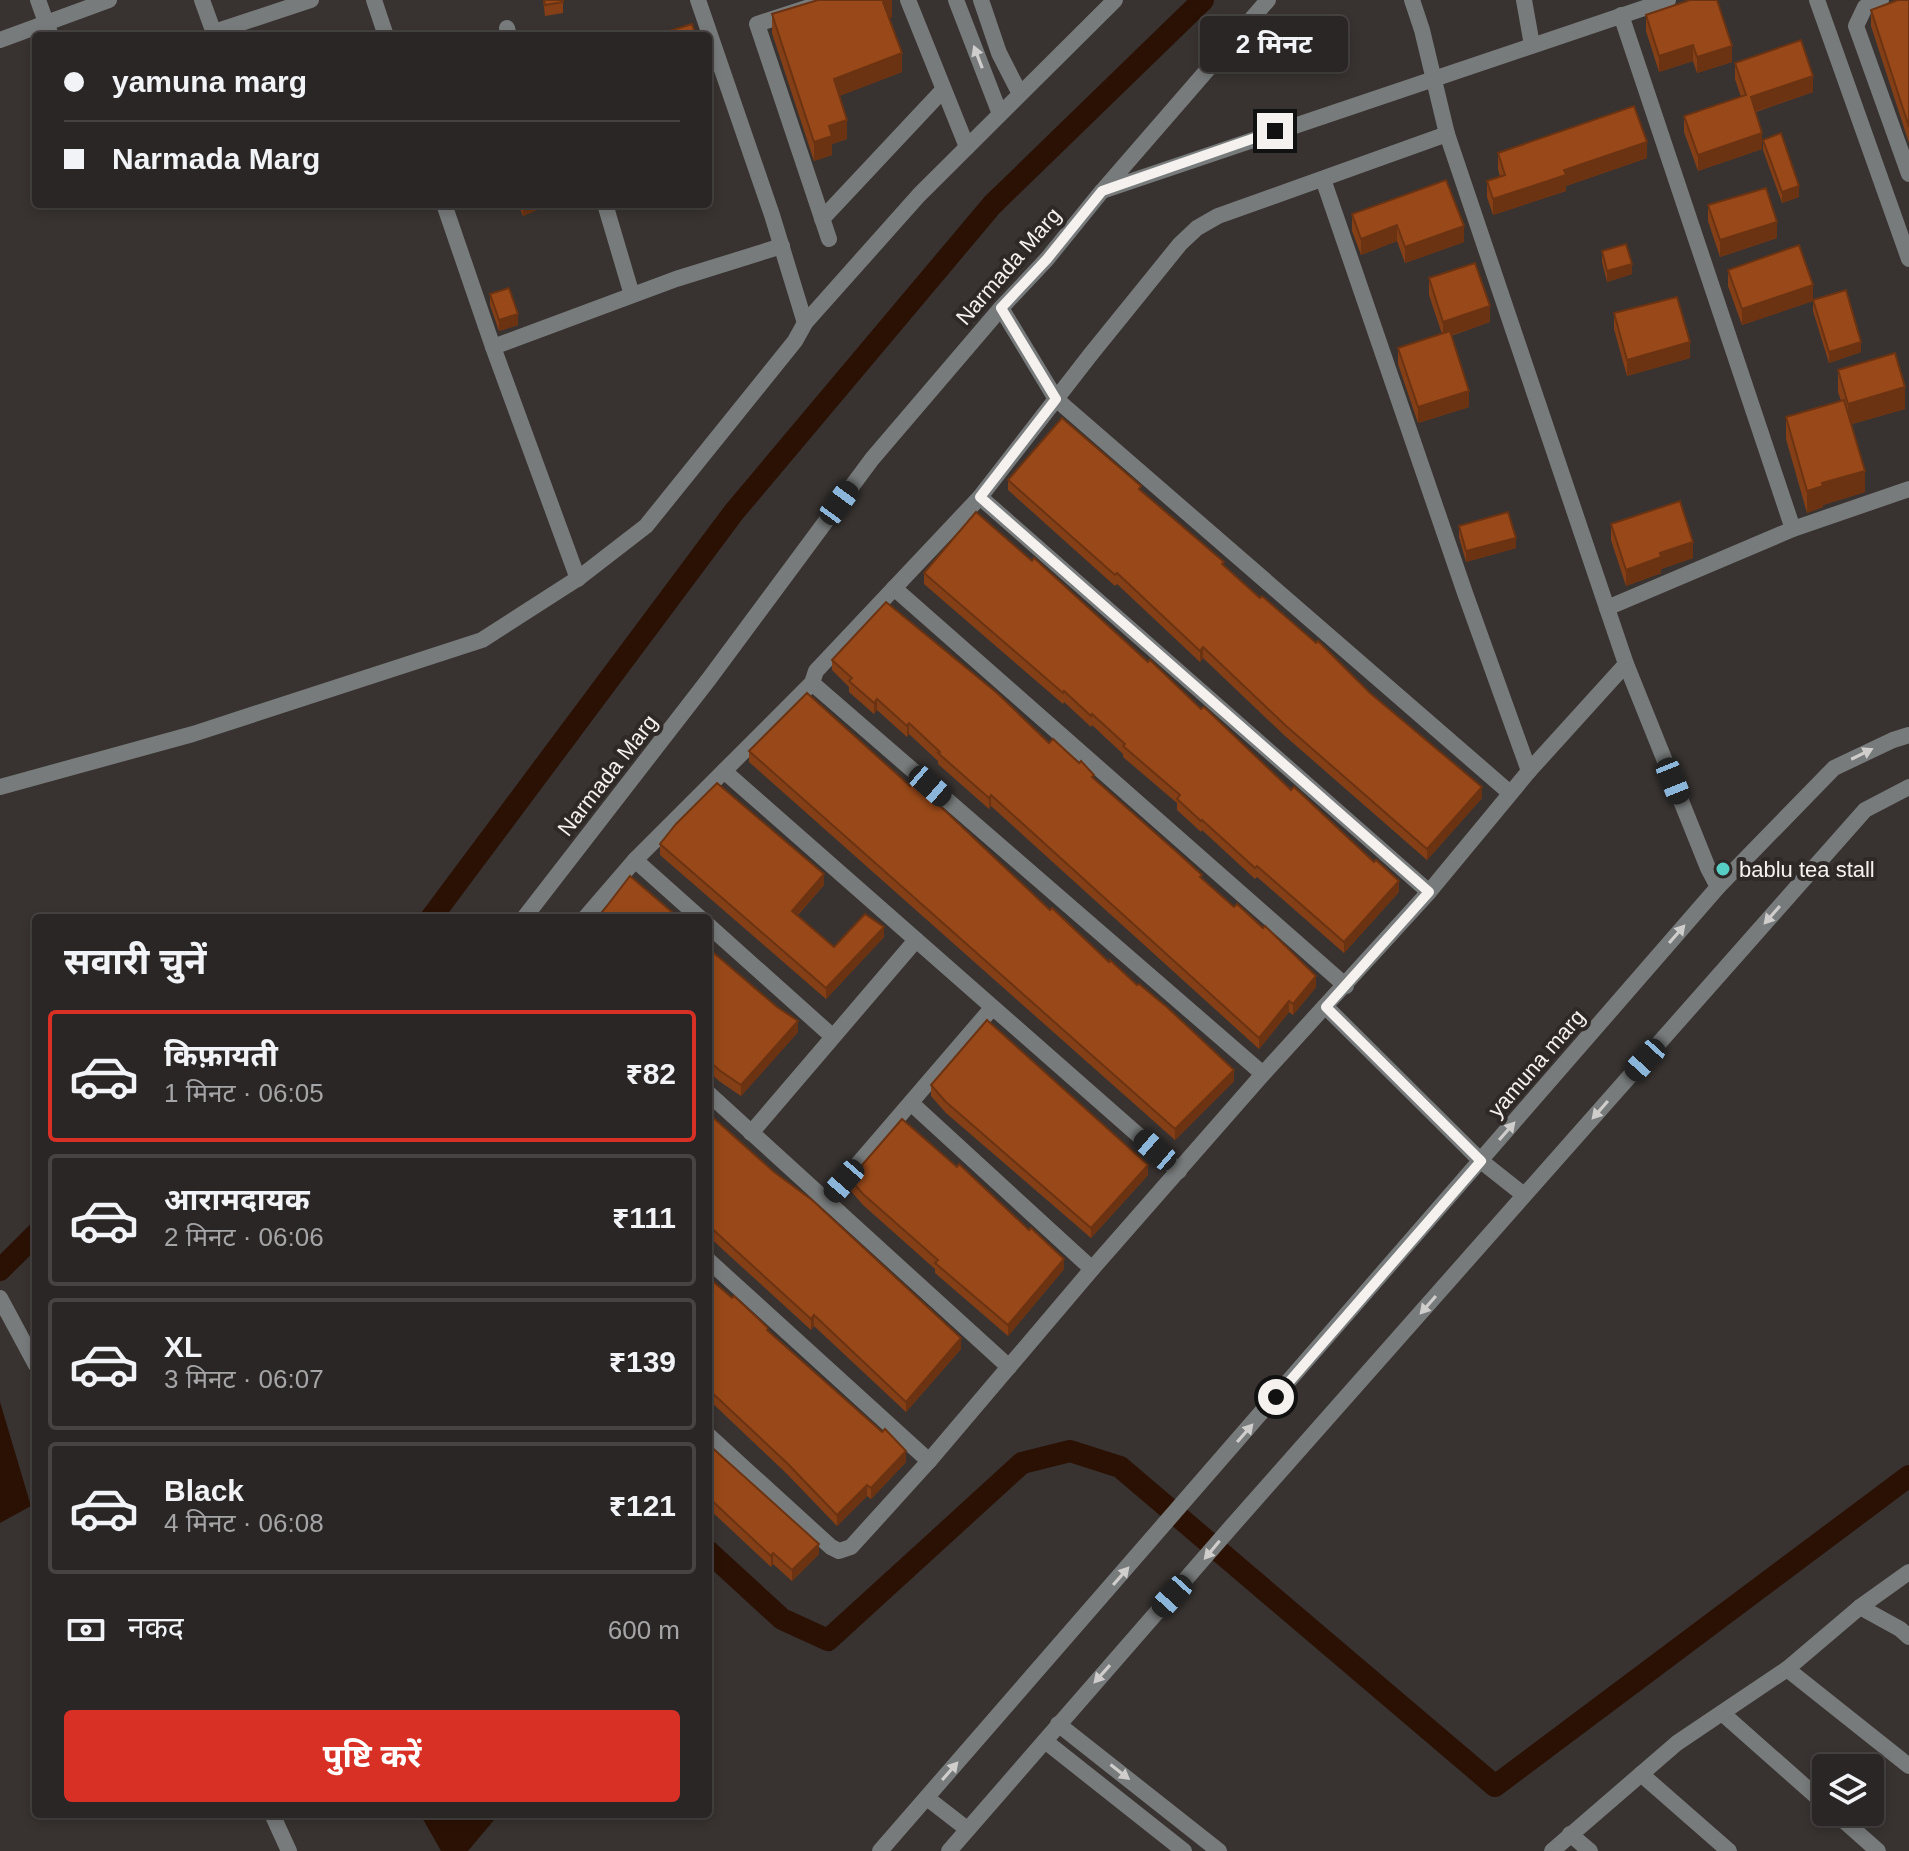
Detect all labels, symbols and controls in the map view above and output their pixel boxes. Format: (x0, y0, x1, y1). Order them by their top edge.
callout: 2 मिनट (1201, 15, 1349, 71)
text: 2 मिनट (1236, 29, 1312, 59)
one-way arrow (971, 45, 984, 69)
text: yamuna marg (112, 65, 307, 98)
route end (1257, 113, 1293, 149)
text: Narmada Marg (112, 142, 320, 175)
street label: Narmada Marg (951, 203, 1066, 330)
car (815, 477, 863, 529)
street label: Narmada Marg (552, 710, 662, 841)
one-way arrow (1851, 748, 1874, 761)
car (1653, 754, 1693, 808)
car (904, 761, 956, 811)
place label: bablu tea stall (1739, 857, 1875, 882)
marker: bablu tea stall (1714, 860, 1732, 878)
one-way arrow (1764, 905, 1781, 925)
one-way arrow (1668, 925, 1685, 945)
text: सवारी चुनें (64, 941, 206, 982)
street label: yamuna marg (1483, 1004, 1590, 1122)
car (1620, 1034, 1670, 1086)
text: किफ़ायती (164, 1039, 278, 1072)
icon: car (68, 1040, 140, 1112)
text: ₹82 (625, 1057, 676, 1090)
text: 1 मिनट · 06:05 (164, 1078, 324, 1108)
one-way arrow (1592, 1100, 1609, 1120)
one-way arrow (1498, 1121, 1515, 1141)
car (1129, 1125, 1181, 1175)
car (819, 1155, 869, 1207)
text: आरामदायक (164, 1183, 310, 1216)
icon: car (68, 1184, 140, 1256)
text: ₹111 (612, 1201, 676, 1234)
text: 2 मिनट · 06:06 (164, 1222, 324, 1252)
one-way arrow (1419, 1295, 1437, 1314)
icon: car (68, 1328, 140, 1400)
text: XL (164, 1330, 202, 1363)
text: ₹139 (609, 1345, 676, 1378)
text: 3 मिनट · 06:07 (164, 1364, 324, 1394)
route start (1258, 1379, 1294, 1415)
one-way arrow (1235, 1423, 1253, 1442)
icon: car (68, 1472, 140, 1544)
text: Black (164, 1474, 244, 1507)
text: ₹121 (609, 1489, 676, 1522)
text: 4 मिनट · 06:08 (164, 1508, 324, 1538)
one-way arrow (1204, 1540, 1221, 1560)
one-way arrow (1112, 1566, 1129, 1586)
car (1147, 1570, 1197, 1622)
icon: cash (64, 1608, 108, 1652)
text: नकद (128, 1611, 184, 1644)
text: 600 m (608, 1615, 680, 1645)
one-way arrow (1094, 1665, 1112, 1684)
button: पुष्टि करें (64, 1710, 680, 1802)
map controls (1812, 1754, 1884, 1826)
button: layers (1812, 1754, 1884, 1826)
one-way arrow (941, 1762, 958, 1782)
one-way arrow (1110, 1764, 1130, 1780)

